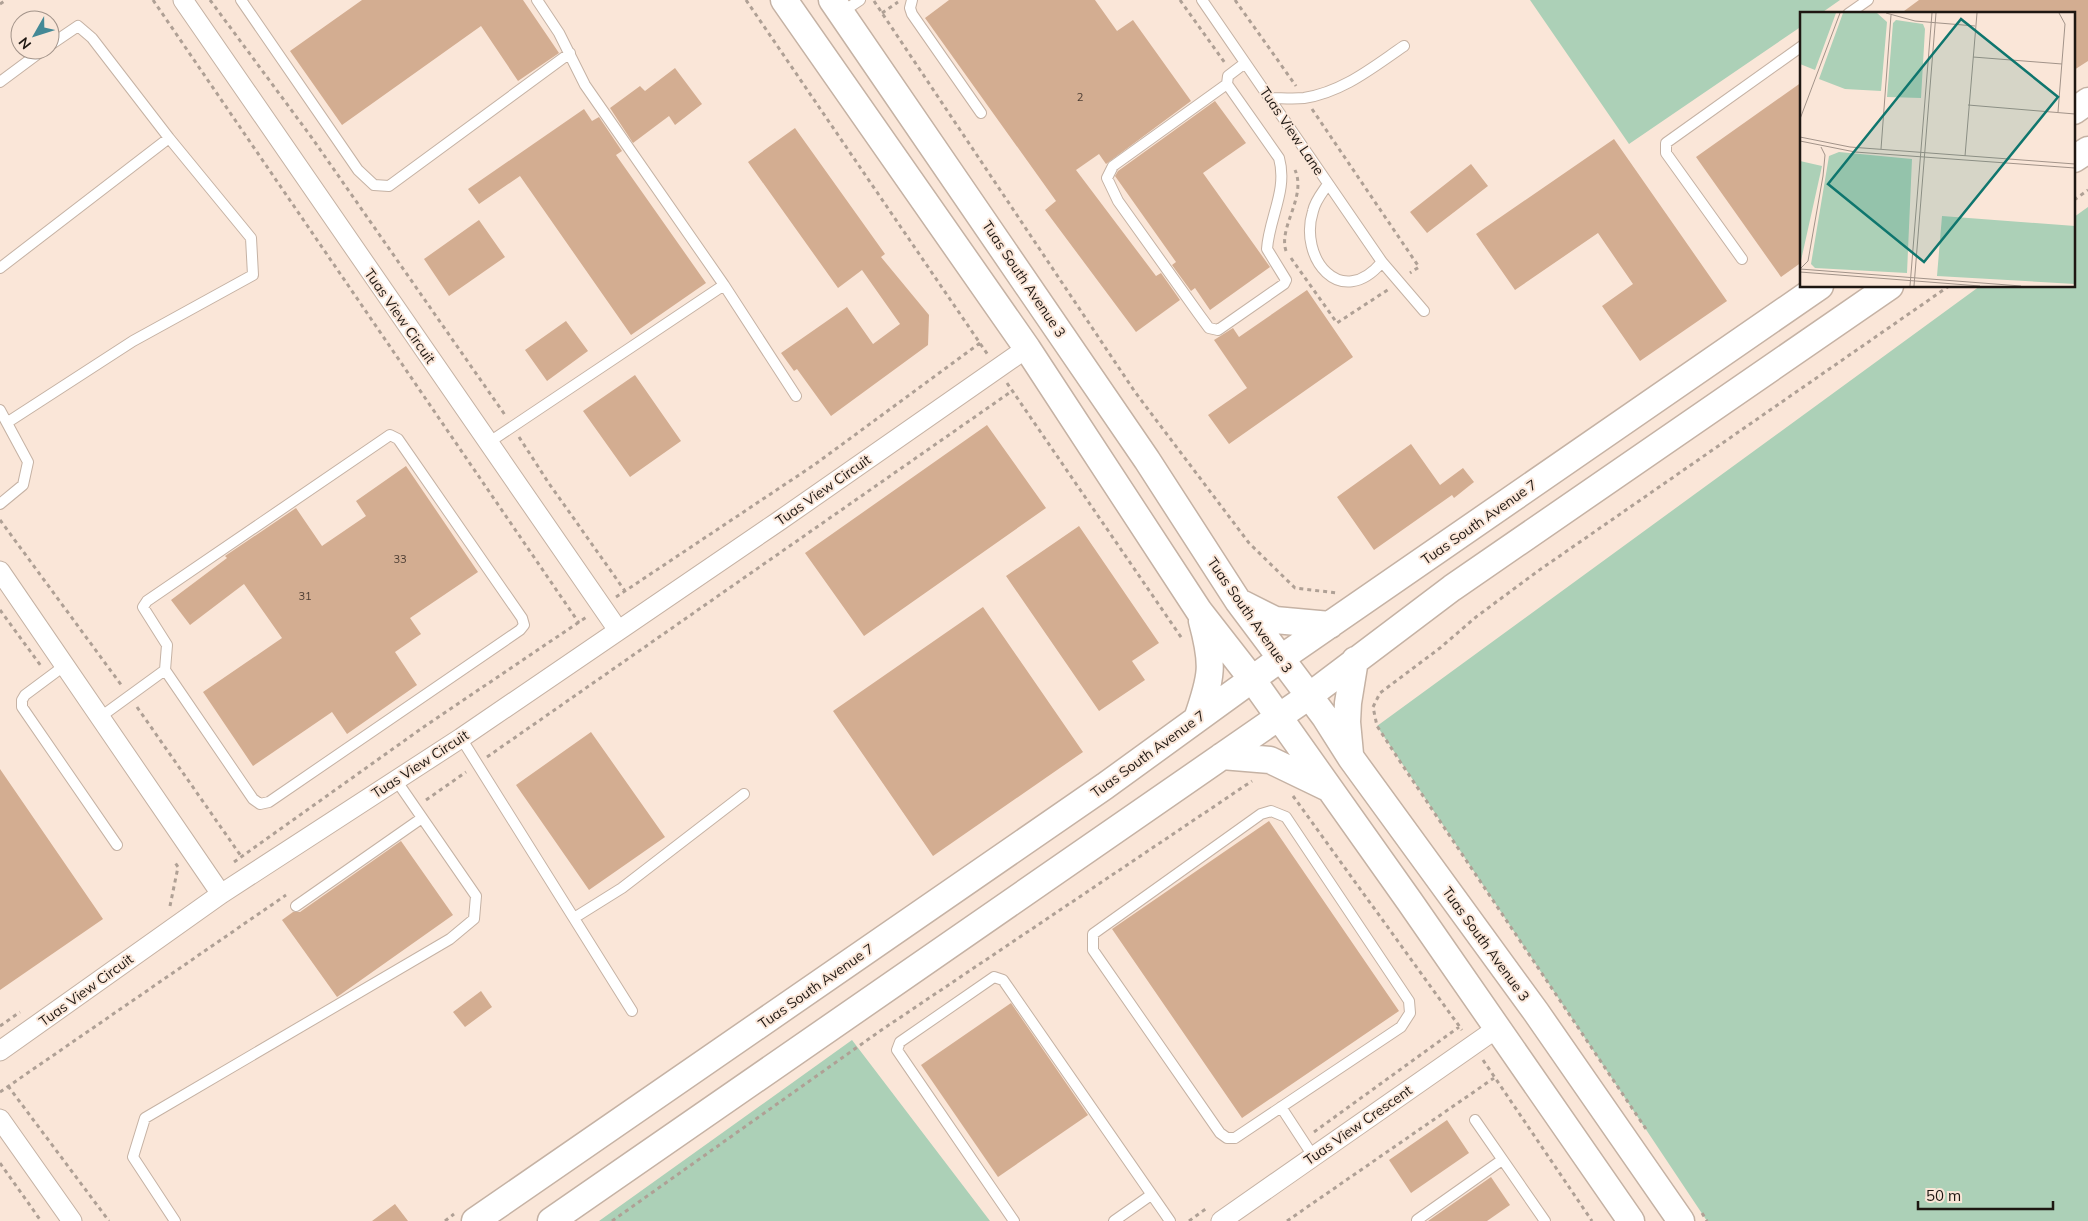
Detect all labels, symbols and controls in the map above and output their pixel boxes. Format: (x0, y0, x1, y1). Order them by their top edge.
north arrow (10, 10, 60, 60)
inset map (1800, 12, 2076, 288)
text: N (15, 33, 35, 53)
street label: Tuas View Lane (1256, 83, 1328, 179)
house number: 2 (1077, 90, 1084, 104)
street label: Tuas South Avenue 3 (978, 217, 1070, 341)
street label: Tuas View Circuit (360, 265, 440, 367)
street label: Tuas View Circuit (772, 450, 874, 530)
street label: Tuas South Avenue 7 (1418, 475, 1540, 569)
house number: 33 (393, 552, 407, 566)
street label: Tuas South Avenue 3 (1203, 554, 1297, 676)
house number: 31 (298, 589, 312, 603)
street label: Tuas South Avenue 7 (1087, 706, 1209, 802)
street label: Tuas View Circuit (368, 726, 472, 802)
street label: Tuas South Avenue 3 (1438, 883, 1534, 1005)
street label: Tuas South Avenue 7 (755, 939, 877, 1033)
street label: Tuas View Circuit (35, 950, 137, 1030)
street label: Tuas View Crescent (1301, 1081, 1416, 1169)
scale bar (1918, 1178, 2053, 1210)
text: 50 m (1926, 1186, 1961, 1205)

